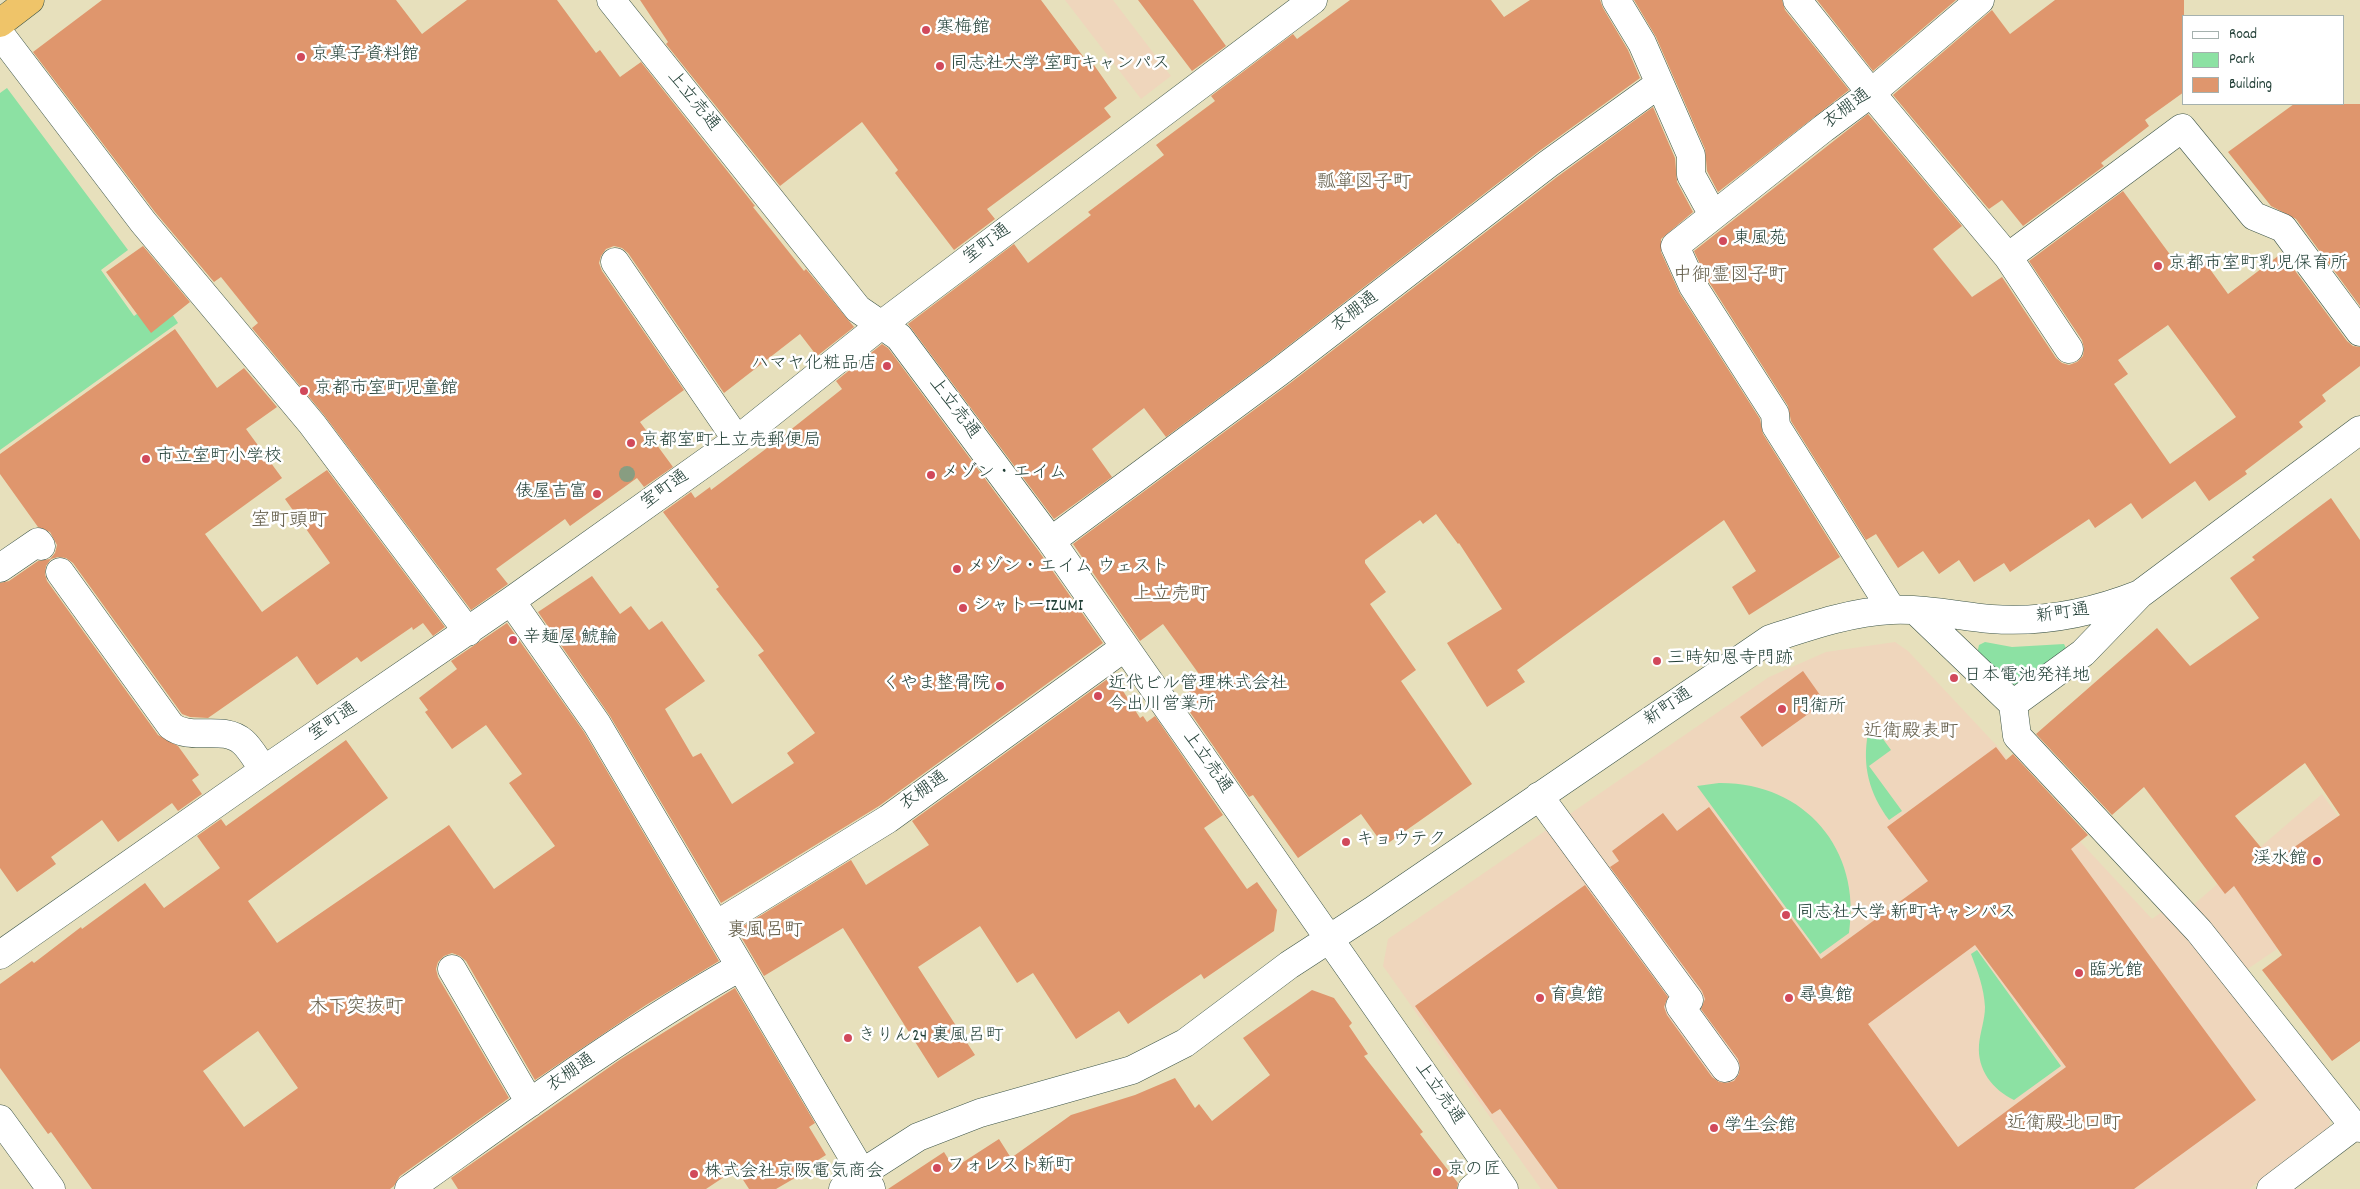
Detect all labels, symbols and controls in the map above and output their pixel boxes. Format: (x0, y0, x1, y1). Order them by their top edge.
legend (2182, 15, 2345, 105)
place label: 寒梅館 (936, 19, 990, 41)
marker: 寒梅館 (920, 24, 932, 36)
text: Road (2229, 24, 2257, 46)
place label: 京菓子資料館 (311, 46, 419, 68)
text: Park (2229, 49, 2255, 71)
marker: 京菓子資料館 (295, 51, 307, 63)
place label: 同志社大学 室町キャンパス (950, 55, 1170, 77)
marker: 同志社大学 室町キャンパス (934, 60, 946, 72)
street label: 上立売通 (661, 67, 723, 137)
text: Building (2229, 74, 2272, 96)
street label: 衣棚通 (1820, 85, 1876, 135)
district label: 瓢箪図子町 (1317, 173, 1411, 195)
street label: 室町通 (960, 220, 1016, 270)
place label: 東風苑 (1733, 230, 1787, 252)
marker: 東風苑 (1717, 235, 1729, 247)
place label: 京都市室町乳児保育所 (2168, 255, 2348, 277)
marker: 京都市室町乳児保育所 (2152, 260, 2164, 272)
district label: 中御霊図子町 (1673, 266, 1787, 288)
street label: 衣棚通 (1328, 288, 1384, 338)
place label: ハマヤ化粧品店 (751, 355, 877, 377)
marker: ハマヤ化粧品店 (881, 360, 893, 372)
street label: 上立売通 (923, 374, 983, 444)
place label: 京都市室町児童館 (314, 380, 458, 402)
marker: 京都市室町児童館 (298, 385, 310, 397)
place label: 京都室町上立売郵便局 (641, 432, 821, 454)
marker: 京都室町上立売郵便局 (625, 437, 637, 449)
place label: 市立室町小学校 (156, 448, 282, 470)
marker: 市立室町小学校 (140, 453, 152, 465)
place label: メゾン・エイム (941, 464, 1067, 486)
street label: 室町通 (638, 466, 694, 516)
marker: メゾン・エイム (925, 469, 937, 481)
place label: 俵屋吉富 (515, 483, 587, 505)
marker: 俵屋吉富 (591, 488, 603, 500)
district label: 室町頭町 (251, 511, 327, 533)
place label: メゾン・エイム ウェスト (967, 558, 1169, 580)
marker: メゾン・エイム ウェスト (951, 563, 963, 575)
district label: 上立売町 (1133, 585, 1209, 607)
place label: シャトーIZUMI (973, 597, 1083, 619)
street label: 新町通 (2035, 601, 2091, 629)
marker: シャトーIZUMI (957, 602, 969, 614)
place label: 辛麺屋 鯱輪 (523, 629, 617, 651)
marker: 辛麺屋 鯱輪 (507, 634, 519, 646)
place label: 三時知恩寺門跡 (1667, 650, 1793, 672)
marker: 三時知恩寺門跡 (1651, 655, 1663, 667)
place label: 日本電池発祥地 (1964, 667, 2090, 689)
marker: 日本電池発祥地 (1948, 672, 1960, 684)
place label: くやま整骨院 (882, 675, 990, 697)
place label: 近代ビル管理株式会社 今出川営業所 (1108, 675, 1288, 718)
marker: くやま整骨院 (994, 680, 1006, 692)
street label: 新町通 (1641, 684, 1697, 732)
marker: 近代ビル管理株式会社 今出川営業所 (1092, 690, 1104, 702)
place label: 門衛所 (1792, 698, 1846, 720)
street label: 室町通 (306, 699, 362, 747)
marker: 門衛所 (1776, 703, 1788, 715)
district label: 近衛殿表町 (1864, 722, 1958, 744)
street label: 上立売通 (1177, 727, 1235, 799)
street label: 衣棚通 (897, 767, 953, 817)
place label: キョウテク (1356, 831, 1446, 853)
marker: キョウテク (1340, 836, 1352, 848)
place label: 渓水館 (2253, 850, 2307, 872)
marker: 渓水館 (2311, 855, 2323, 867)
place label: 同志社大学 新町キャンパス (1796, 904, 2016, 926)
marker: 同志社大学 新町キャンパス (1780, 909, 1792, 921)
district label: 裏風呂町 (727, 921, 803, 943)
place label: 臨光館 (2089, 962, 2143, 984)
marker: 臨光館 (2073, 967, 2085, 979)
place label: 育真館 (1550, 987, 1604, 1009)
place label: 尋真館 (1799, 987, 1853, 1009)
marker: 育真館 (1534, 992, 1546, 1004)
marker: 尋真館 (1783, 992, 1795, 1004)
district label: 木下突抜町 (309, 998, 403, 1020)
place label: きりん24 裏風呂町 (858, 1027, 1003, 1049)
marker: きりん24 裏風呂町 (842, 1032, 854, 1044)
street label: 衣棚通 (544, 1050, 600, 1098)
street label: 上立売通 (1409, 1058, 1467, 1130)
district label: 近衛殿北口町 (2007, 1114, 2121, 1136)
place label: 学生会館 (1724, 1117, 1796, 1139)
marker: 学生会館 (1708, 1122, 1720, 1134)
place label: フォレスト新町 (947, 1157, 1073, 1179)
place label: 京の匠 (1447, 1161, 1501, 1183)
marker: フォレスト新町 (931, 1162, 943, 1174)
place label: 株式会社京阪電気商会 (704, 1163, 884, 1185)
marker: 京の匠 (1431, 1166, 1443, 1178)
marker: 株式会社京阪電気商会 (688, 1168, 700, 1180)

